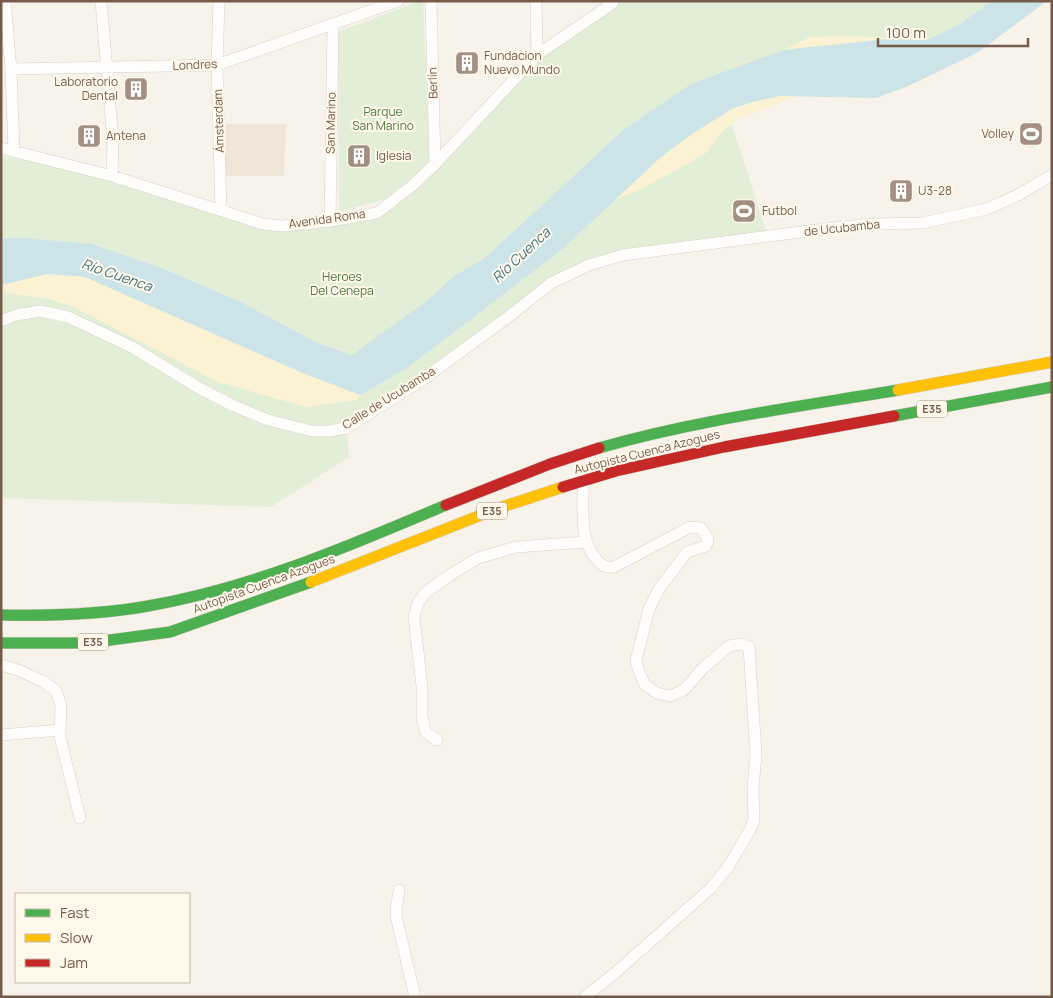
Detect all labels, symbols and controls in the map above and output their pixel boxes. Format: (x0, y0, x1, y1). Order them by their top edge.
scale bar (878, 15, 1028, 47)
text: 100 m (886, 22, 926, 43)
place label: Fundacion Nuevo Mundo (484, 47, 560, 78)
building icon: Fundacion Nuevo Mundo (454, 50, 480, 76)
street label: Londres (172, 55, 218, 74)
street label: Berlín (423, 67, 442, 99)
place label: Laboratorio Dental (54, 73, 118, 104)
building icon: Laboratorio Dental (123, 76, 149, 102)
street label: Ámsterdam (209, 89, 228, 153)
street label: San Marino (321, 92, 340, 154)
park label: Parque San Marino (352, 103, 414, 134)
sports icon: Volley (1018, 121, 1044, 147)
building icon: Antena (76, 123, 102, 149)
place label: Volley (982, 125, 1015, 142)
place label: Antena (106, 127, 146, 144)
building icon: Iglesia (346, 143, 372, 169)
place label: Iglesia (376, 147, 412, 164)
building icon: U3-28 (888, 178, 914, 204)
place label: U3-28 (918, 182, 952, 199)
sports icon: Futbol (731, 198, 757, 224)
place label: Futbol (762, 202, 797, 219)
street label: Avenida Roma (287, 205, 366, 232)
street label: de Ucubamba (803, 215, 881, 240)
water label: Río Cuenca (487, 222, 555, 287)
water label: Río Cuenca (79, 254, 156, 296)
park label: Heroes Del Cenepa (310, 268, 374, 299)
street label: Calle de Ucubamba (339, 362, 438, 433)
road number: E35 (917, 400, 947, 418)
street label: Autopista Cuenca Azogues (572, 425, 722, 478)
road number: E35 (477, 502, 507, 520)
street label: Autopista Cuenca Azogues (190, 550, 337, 617)
road number: E35 (78, 634, 108, 650)
legend (15, 893, 190, 983)
text: Fast (60, 902, 89, 923)
text: Slow (60, 927, 93, 948)
text: Jam (60, 952, 88, 973)

